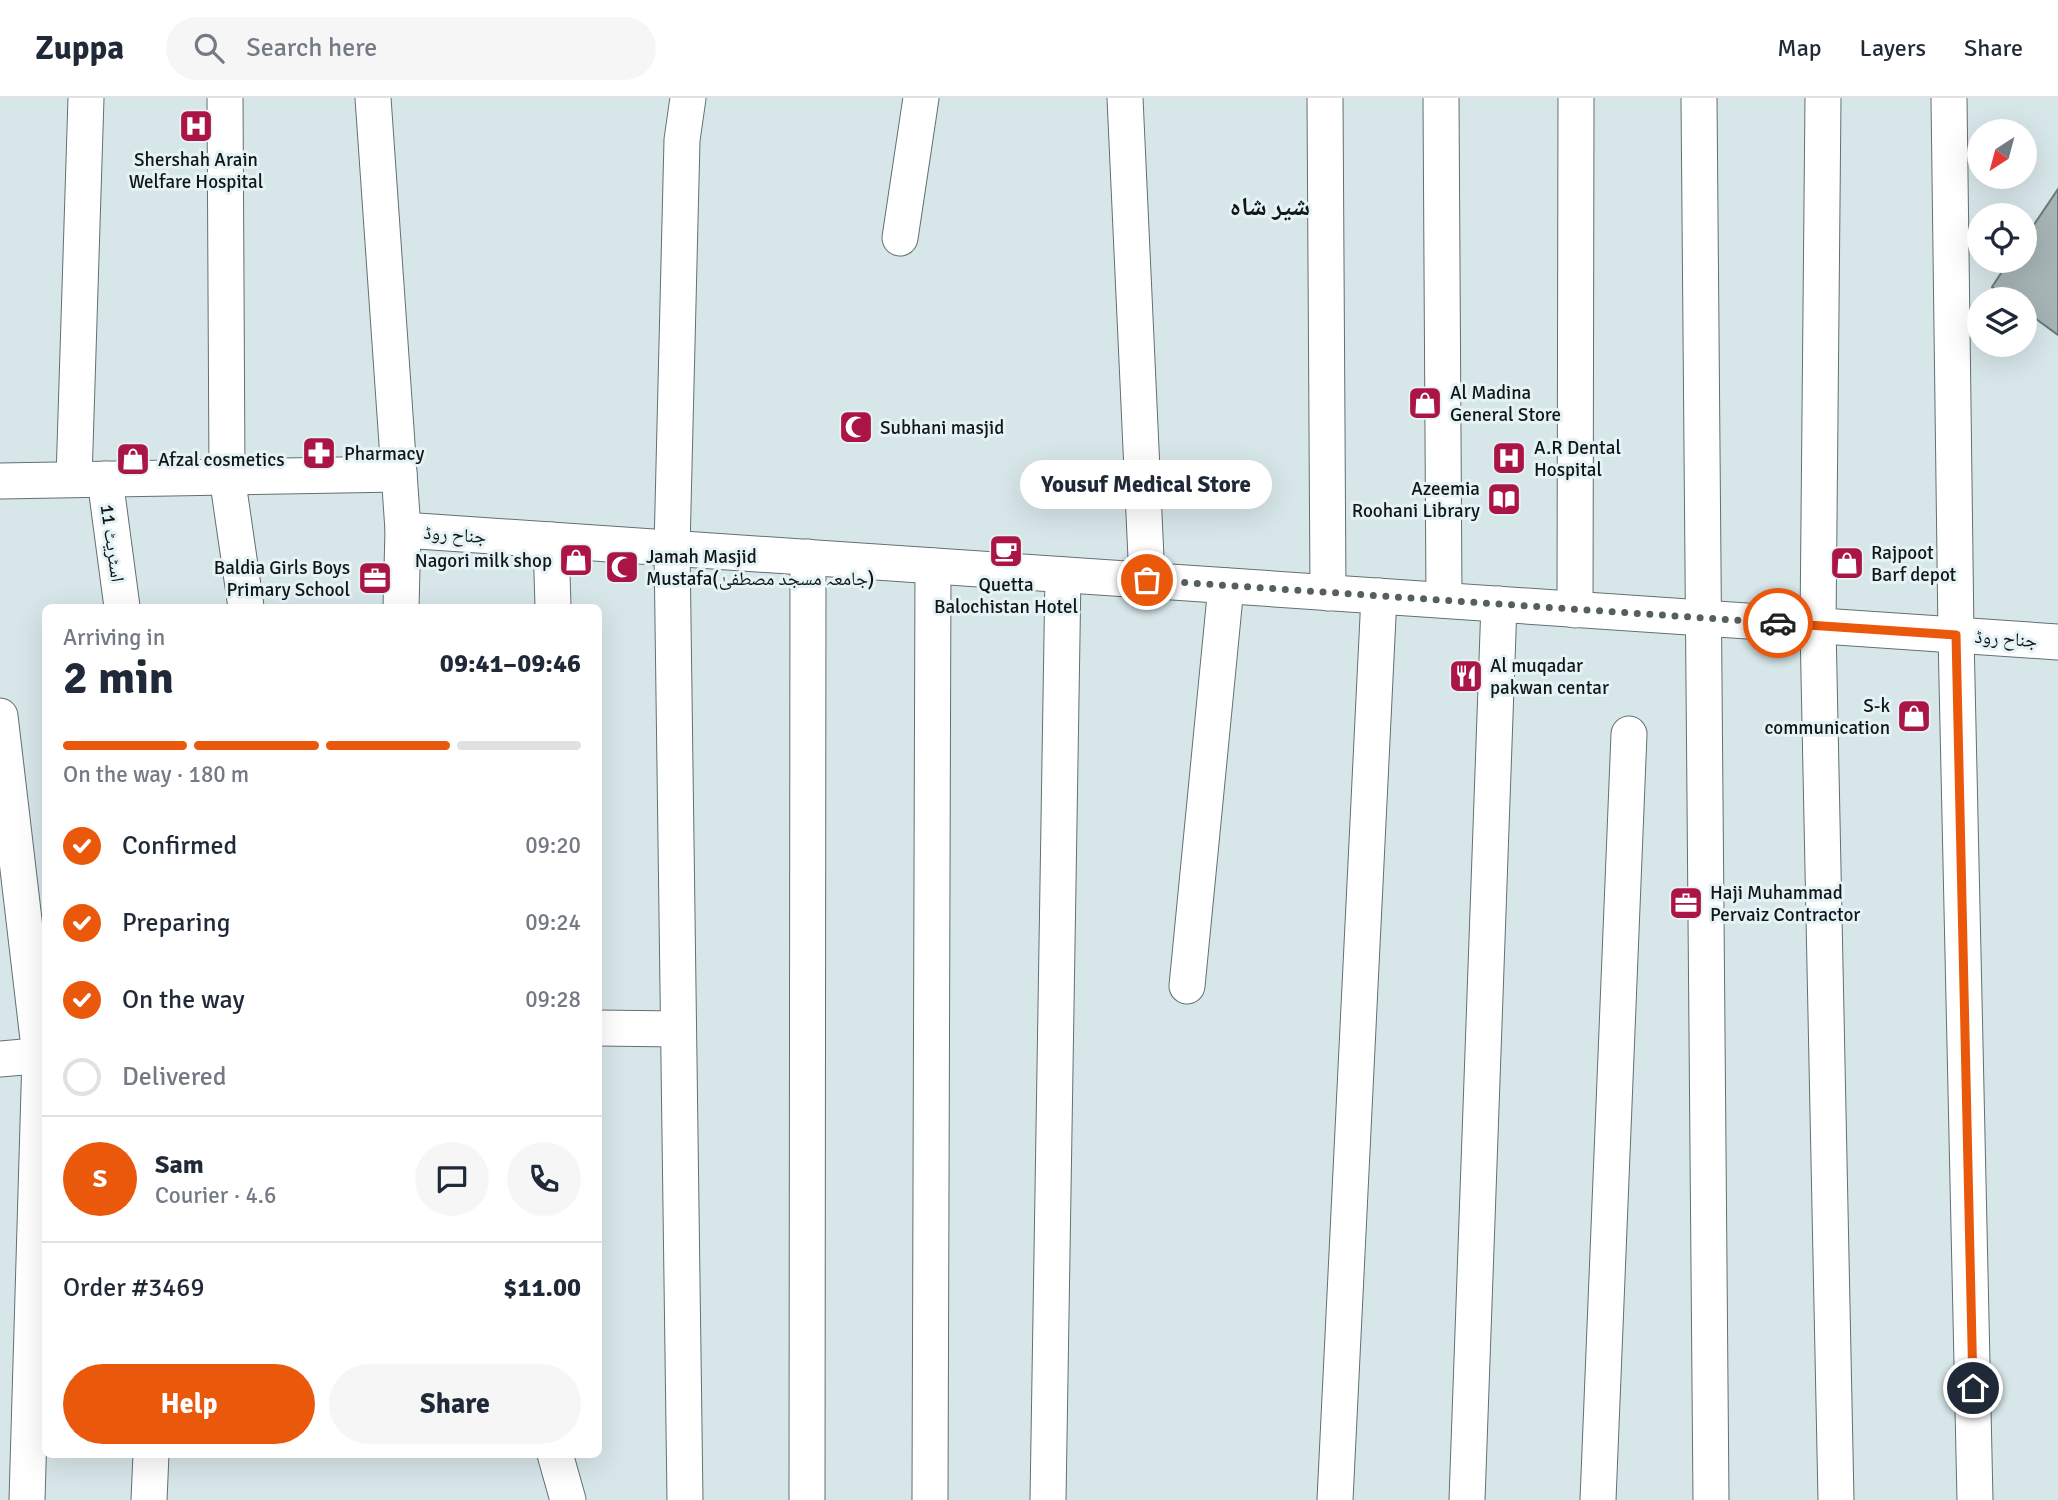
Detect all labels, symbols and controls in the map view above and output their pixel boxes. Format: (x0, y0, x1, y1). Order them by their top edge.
search box (166, 17, 656, 80)
text: Zuppa (35, 28, 124, 69)
icon: search (190, 29, 228, 67)
text: Search here (246, 32, 377, 64)
text: Map (1777, 33, 1822, 63)
text: Layers (1860, 33, 1926, 63)
text: Share (1964, 33, 2023, 63)
hospital icon: Shershah Arain Welfare Hospital (177, 107, 215, 145)
north arrow (1967, 119, 2037, 189)
map controls (1967, 119, 2037, 357)
place label: Shershah Arain Welfare Hospital (129, 148, 263, 194)
district label: شیر شاہ (1230, 191, 1310, 223)
button: locate (1967, 203, 2037, 273)
button: layers (1967, 287, 2037, 357)
place label: Al Madina General Store (1450, 381, 1561, 427)
shop icon: Al Madina General Store (1406, 384, 1444, 422)
mosque icon: Subhani masjid (837, 408, 875, 446)
place label: Subhani masjid (880, 416, 1004, 440)
pharmacy icon: Pharmacy (300, 434, 338, 472)
place label: A.R Dental Hospital (1534, 436, 1621, 482)
hospital icon: A.R Dental Hospital (1490, 439, 1528, 477)
shop icon: Afzal cosmetics (114, 440, 152, 478)
place label: Pharmacy (344, 442, 424, 466)
place label: Afzal cosmetics (158, 448, 284, 472)
callout: Yousuf Medical Store (1021, 461, 1273, 510)
text: Yousuf Medical Store (1041, 470, 1251, 499)
place label: Azeemia Roohani Library (1352, 477, 1480, 523)
library icon: Azeemia Roohani Library (1485, 480, 1523, 518)
street label: اسٹریٹ 11 (95, 503, 129, 584)
street label: جناح روڈ (423, 521, 487, 549)
cafe icon: Quetta Balochistan Hotel (987, 532, 1025, 570)
shop icon: Nagori milk shop (557, 541, 595, 579)
place label: Rajpoot Barf depot (1871, 541, 1957, 587)
shop icon: Rajpoot Barf depot (1828, 544, 1866, 582)
place label: Jamah Masjid Mustafa(جامعہ مسجد مصطفیٰ) (646, 545, 874, 591)
mosque icon: Jamah Masjid Mustafa(جامعہ مسجد مصطفیٰ) (603, 548, 641, 586)
place label: Nagori milk shop (415, 549, 552, 573)
pin (1117, 550, 1177, 610)
place label: Baldia Girls Boys Primary School (214, 556, 350, 602)
office icon: Baldia Girls Boys Primary School (356, 559, 394, 597)
icon: bag (1128, 561, 1166, 599)
place label: Quetta Balochistan Hotel (934, 573, 1078, 619)
courier (1743, 588, 1813, 658)
icon: car (1759, 604, 1797, 642)
text: Arriving in (63, 623, 165, 652)
street label: جناح روڈ (1974, 625, 2038, 653)
text: 09:41–09:46 (440, 648, 581, 680)
text: 2 min (63, 650, 174, 706)
place label: Al muqadar pakwan centar (1490, 654, 1609, 700)
restaurant icon: Al muqadar pakwan centar (1447, 657, 1485, 695)
place label: S-k communication (1765, 694, 1890, 740)
shop icon: S-k communication (1895, 697, 1933, 735)
text: On the way · 180 m (63, 760, 249, 789)
icon: check (63, 827, 101, 865)
text: Confirmed (122, 830, 237, 862)
text: 09:20 (525, 831, 581, 860)
place label: Haji Muhammad Pervaiz Contractor (1710, 881, 1860, 927)
office icon: Haji Muhammad Pervaiz Contractor (1667, 884, 1705, 922)
icon: check (63, 904, 101, 942)
text: Preparing (122, 907, 230, 939)
text: 09:24 (525, 908, 581, 937)
icon: check (63, 981, 101, 1019)
text: On the way (122, 984, 245, 1016)
text: 09:28 (525, 985, 581, 1014)
text: Delivered (122, 1061, 227, 1093)
button: chat (415, 1142, 489, 1216)
button: phone (507, 1142, 581, 1216)
text: Sam (155, 1149, 204, 1181)
text: S (93, 1163, 107, 1195)
text: Courier · 4.6 (155, 1181, 276, 1210)
text: Order #3469 (63, 1272, 204, 1304)
text: $11.00 (503, 1272, 581, 1304)
pin (1943, 1358, 2003, 1418)
button: Help (63, 1364, 315, 1444)
button: Share (329, 1364, 581, 1444)
icon: home (1954, 1369, 1992, 1407)

